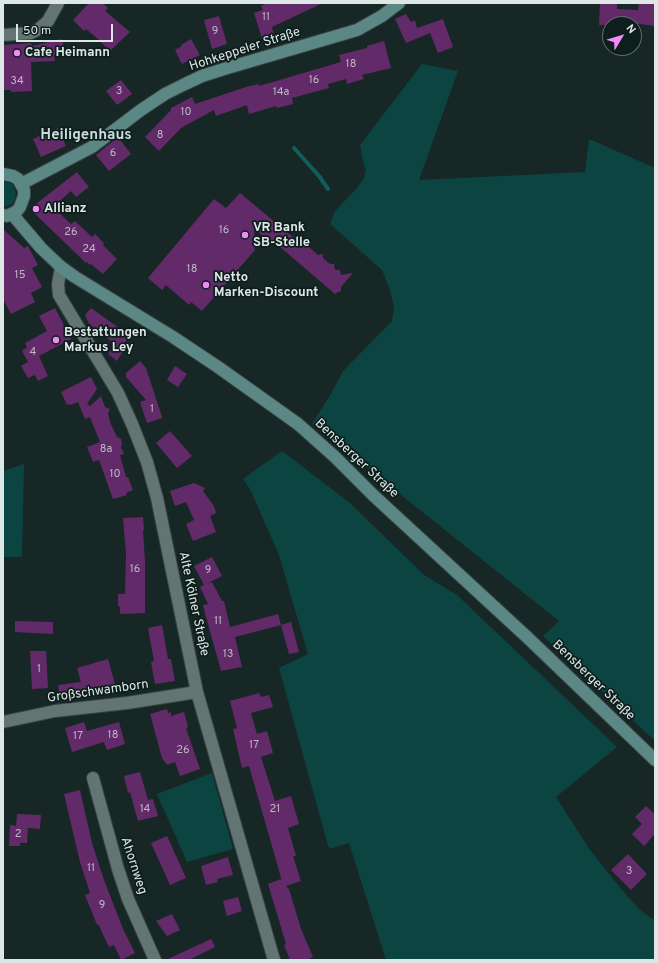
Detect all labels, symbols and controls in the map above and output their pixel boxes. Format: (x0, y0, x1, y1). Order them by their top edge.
house number: 11 (262, 11, 270, 25)
scale bar (18, 16, 115, 42)
north arrow (602, 16, 642, 56)
text: N (623, 22, 639, 37)
text: 50 m (23, 23, 51, 39)
street label: Hohkeppeler Straße (188, 25, 302, 75)
house number: 9 (212, 25, 218, 39)
place label: Cafe Heimann (25, 45, 110, 61)
marker: Cafe Heimann (12, 48, 22, 58)
house number: 18 (346, 58, 356, 72)
house number: 16 (309, 74, 319, 88)
house number: 34 (10, 75, 24, 89)
house number: 3 (116, 85, 122, 99)
house number: 14a (273, 86, 289, 100)
house number: 10 (180, 106, 192, 120)
district label: Heiligenhaus (40, 127, 132, 145)
house number: 8 (157, 129, 163, 143)
house number: 6 (110, 147, 116, 161)
place label: Allianz (44, 201, 87, 217)
marker: Allianz (31, 204, 41, 214)
place label: VR Bank SB-Stelle (253, 220, 310, 251)
house number: 16 (219, 224, 229, 238)
house number: 26 (64, 226, 78, 240)
marker: VR Bank SB-Stelle (240, 230, 250, 240)
house number: 24 (82, 243, 96, 257)
house number: 18 (187, 263, 197, 277)
house number: 15 (15, 269, 25, 283)
place label: Netto Marken-Discount (214, 270, 318, 301)
marker: Netto Marken-Discount (201, 280, 211, 290)
place label: Bestattungen Markus Ley (64, 325, 147, 356)
marker: Bestattungen Markus Ley (51, 335, 61, 345)
house number: 4 (30, 346, 36, 360)
house number: 1 (150, 403, 154, 417)
street label: Bensberger Straße (311, 416, 401, 502)
house number: 8a (100, 443, 112, 457)
house number: 10 (109, 468, 121, 482)
street label: Alte Kölner Straße (174, 550, 212, 658)
house number: 16 (130, 563, 140, 577)
house number: 9 (205, 564, 211, 578)
house number: 11 (214, 615, 222, 629)
street label: Bensberger Straße (548, 638, 638, 724)
house number: 13 (223, 648, 233, 662)
house number: 1 (37, 663, 41, 677)
street label: Großschwamborn (46, 677, 150, 707)
house number: 18 (108, 729, 118, 743)
house number: 17 (73, 730, 83, 744)
house number: 17 (249, 739, 259, 753)
house number: 26 (176, 744, 190, 758)
house number: 14 (140, 803, 150, 817)
house number: 21 (270, 803, 280, 817)
house number: 2 (15, 828, 21, 842)
street label: Ahornweg (116, 835, 150, 897)
house number: 11 (87, 862, 95, 876)
house number: 3 (626, 865, 632, 879)
house number: 9 (99, 899, 105, 913)

